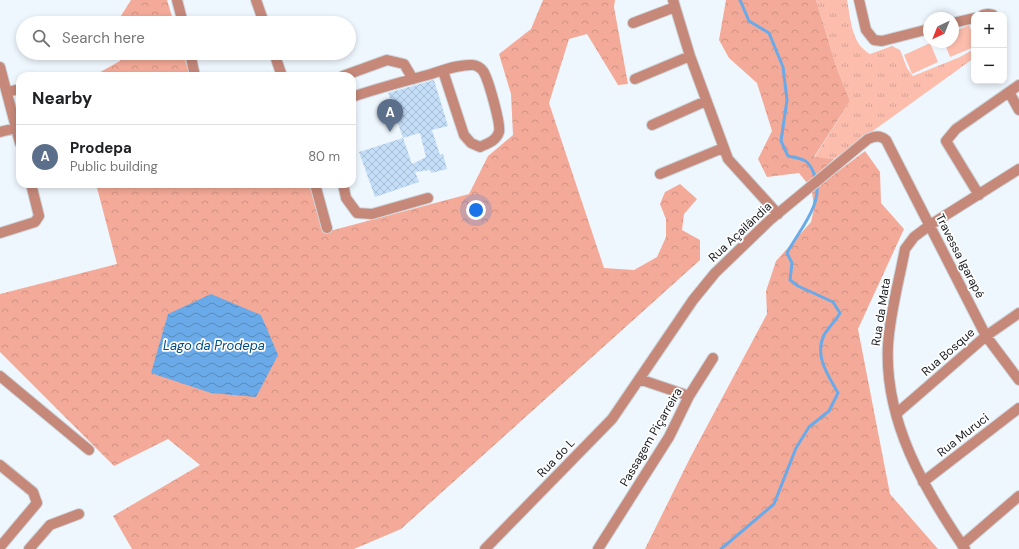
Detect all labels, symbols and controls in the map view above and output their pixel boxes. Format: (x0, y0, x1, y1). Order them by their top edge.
north arrow (923, 12, 959, 48)
map controls (971, 12, 1007, 84)
button: + (971, 12, 1007, 48)
search box (16, 16, 356, 60)
icon: search (30, 27, 52, 49)
text: Search here (62, 28, 145, 48)
button: − (971, 48, 1007, 84)
text: Nearby (32, 87, 92, 109)
pin: A (377, 99, 403, 132)
text: Prodepa (70, 138, 132, 158)
text: A (40, 148, 50, 165)
text: 80 m (308, 148, 340, 165)
text: Public building (70, 158, 158, 175)
street label: Rua Açailândia (705, 199, 775, 265)
your location (466, 200, 486, 220)
street label: Travessa Igarapé (932, 211, 988, 301)
street label: Rua da Mata (868, 277, 894, 347)
street label: Rua Bosque (918, 324, 978, 379)
water label: Lago da Prodepa (163, 337, 265, 354)
street label: Passagem Piçarreira (616, 385, 686, 489)
street label: Rua Muruci (934, 410, 992, 460)
street label: Rua do L (534, 435, 578, 481)

